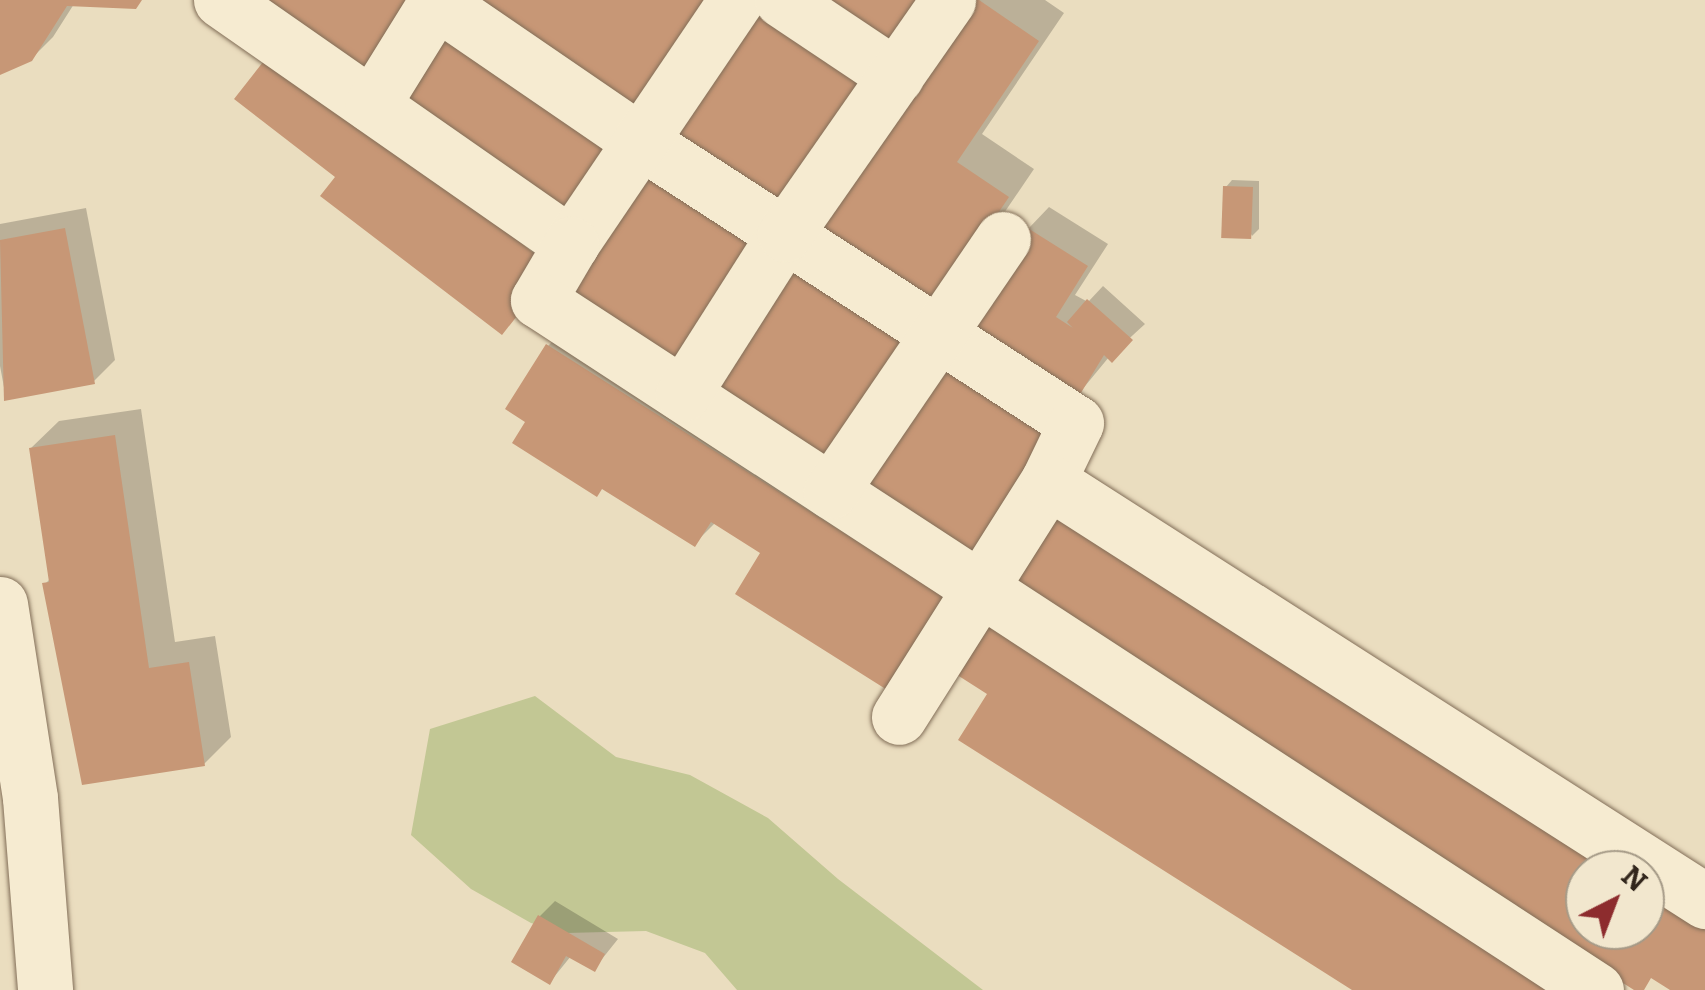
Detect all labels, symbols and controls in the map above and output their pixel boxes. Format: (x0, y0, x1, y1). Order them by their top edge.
north arrow (1565, 850, 1665, 950)
text: N (1615, 859, 1653, 898)

